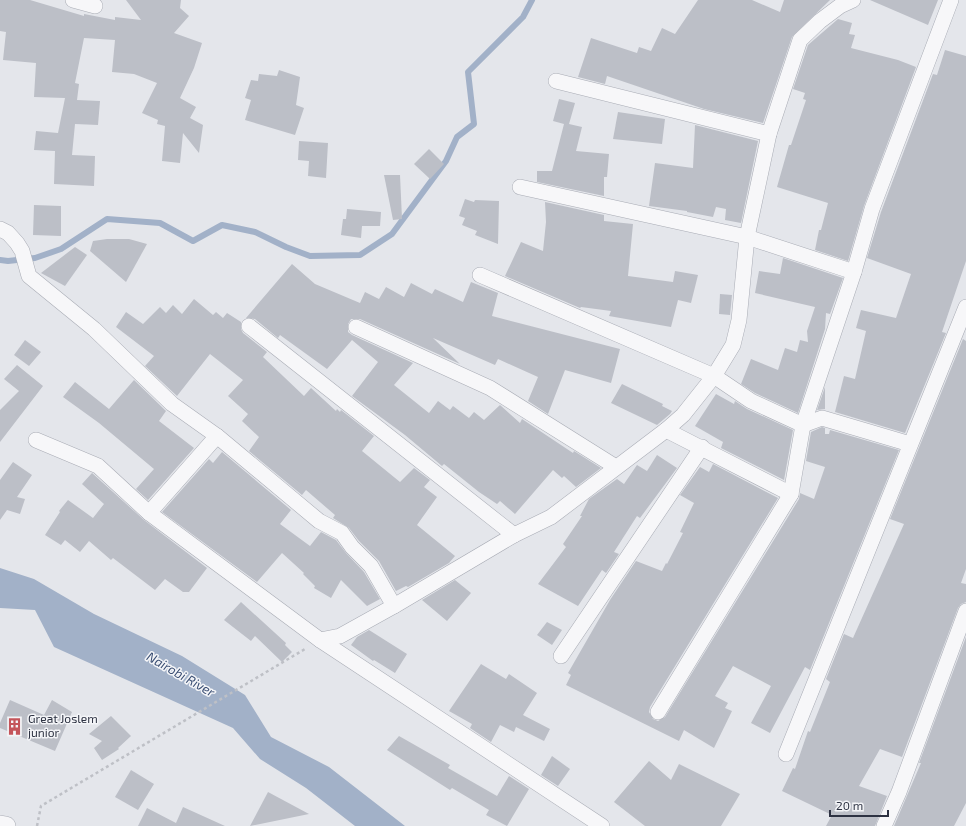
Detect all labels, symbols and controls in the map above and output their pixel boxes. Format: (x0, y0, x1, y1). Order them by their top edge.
water label: Nairobi River (144, 648, 219, 700)
place label: Great Joslem junior (28, 711, 98, 740)
building icon: Great Joslem junior (5, 716, 25, 736)
scale bar (830, 792, 888, 818)
text: 20 m (836, 798, 863, 812)

